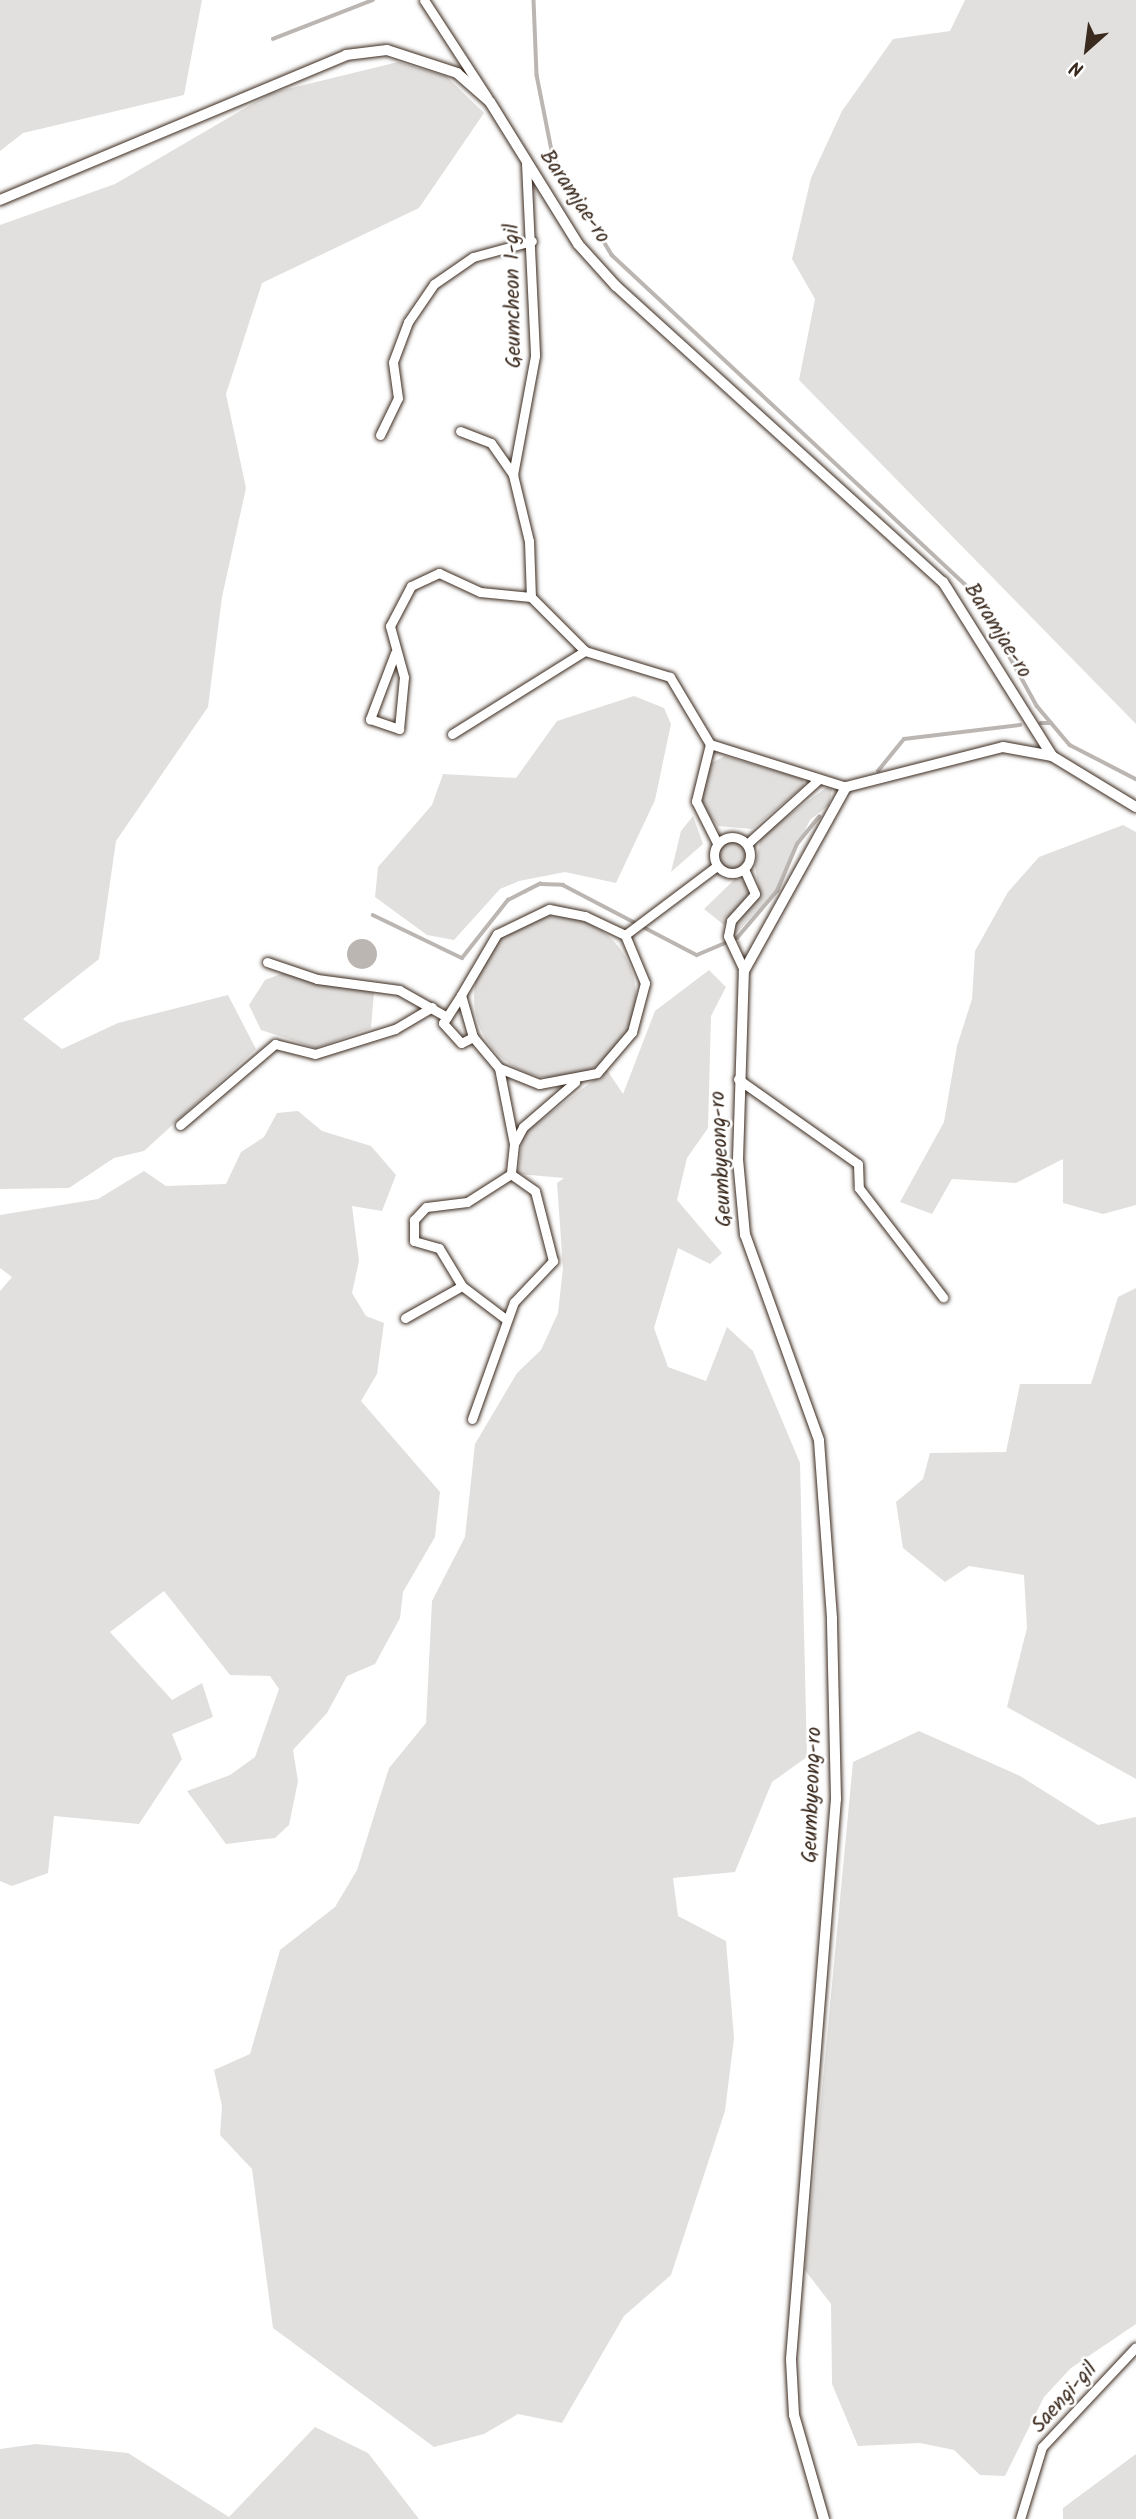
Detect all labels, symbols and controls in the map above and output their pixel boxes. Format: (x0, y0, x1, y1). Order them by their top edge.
north arrow (1052, 14, 1122, 84)
text: N (1065, 51, 1089, 84)
street label: Baramjae-ro (534, 145, 614, 249)
street label: Geumcheon 1-gil (500, 223, 528, 369)
street label: Baramjae-ro (958, 579, 1036, 683)
street label: Geumbyeong-ro (706, 1090, 738, 1228)
street label: Geumbyeong-ro (798, 1726, 828, 1864)
street label: Saengi-gil (1027, 2357, 1103, 2439)

